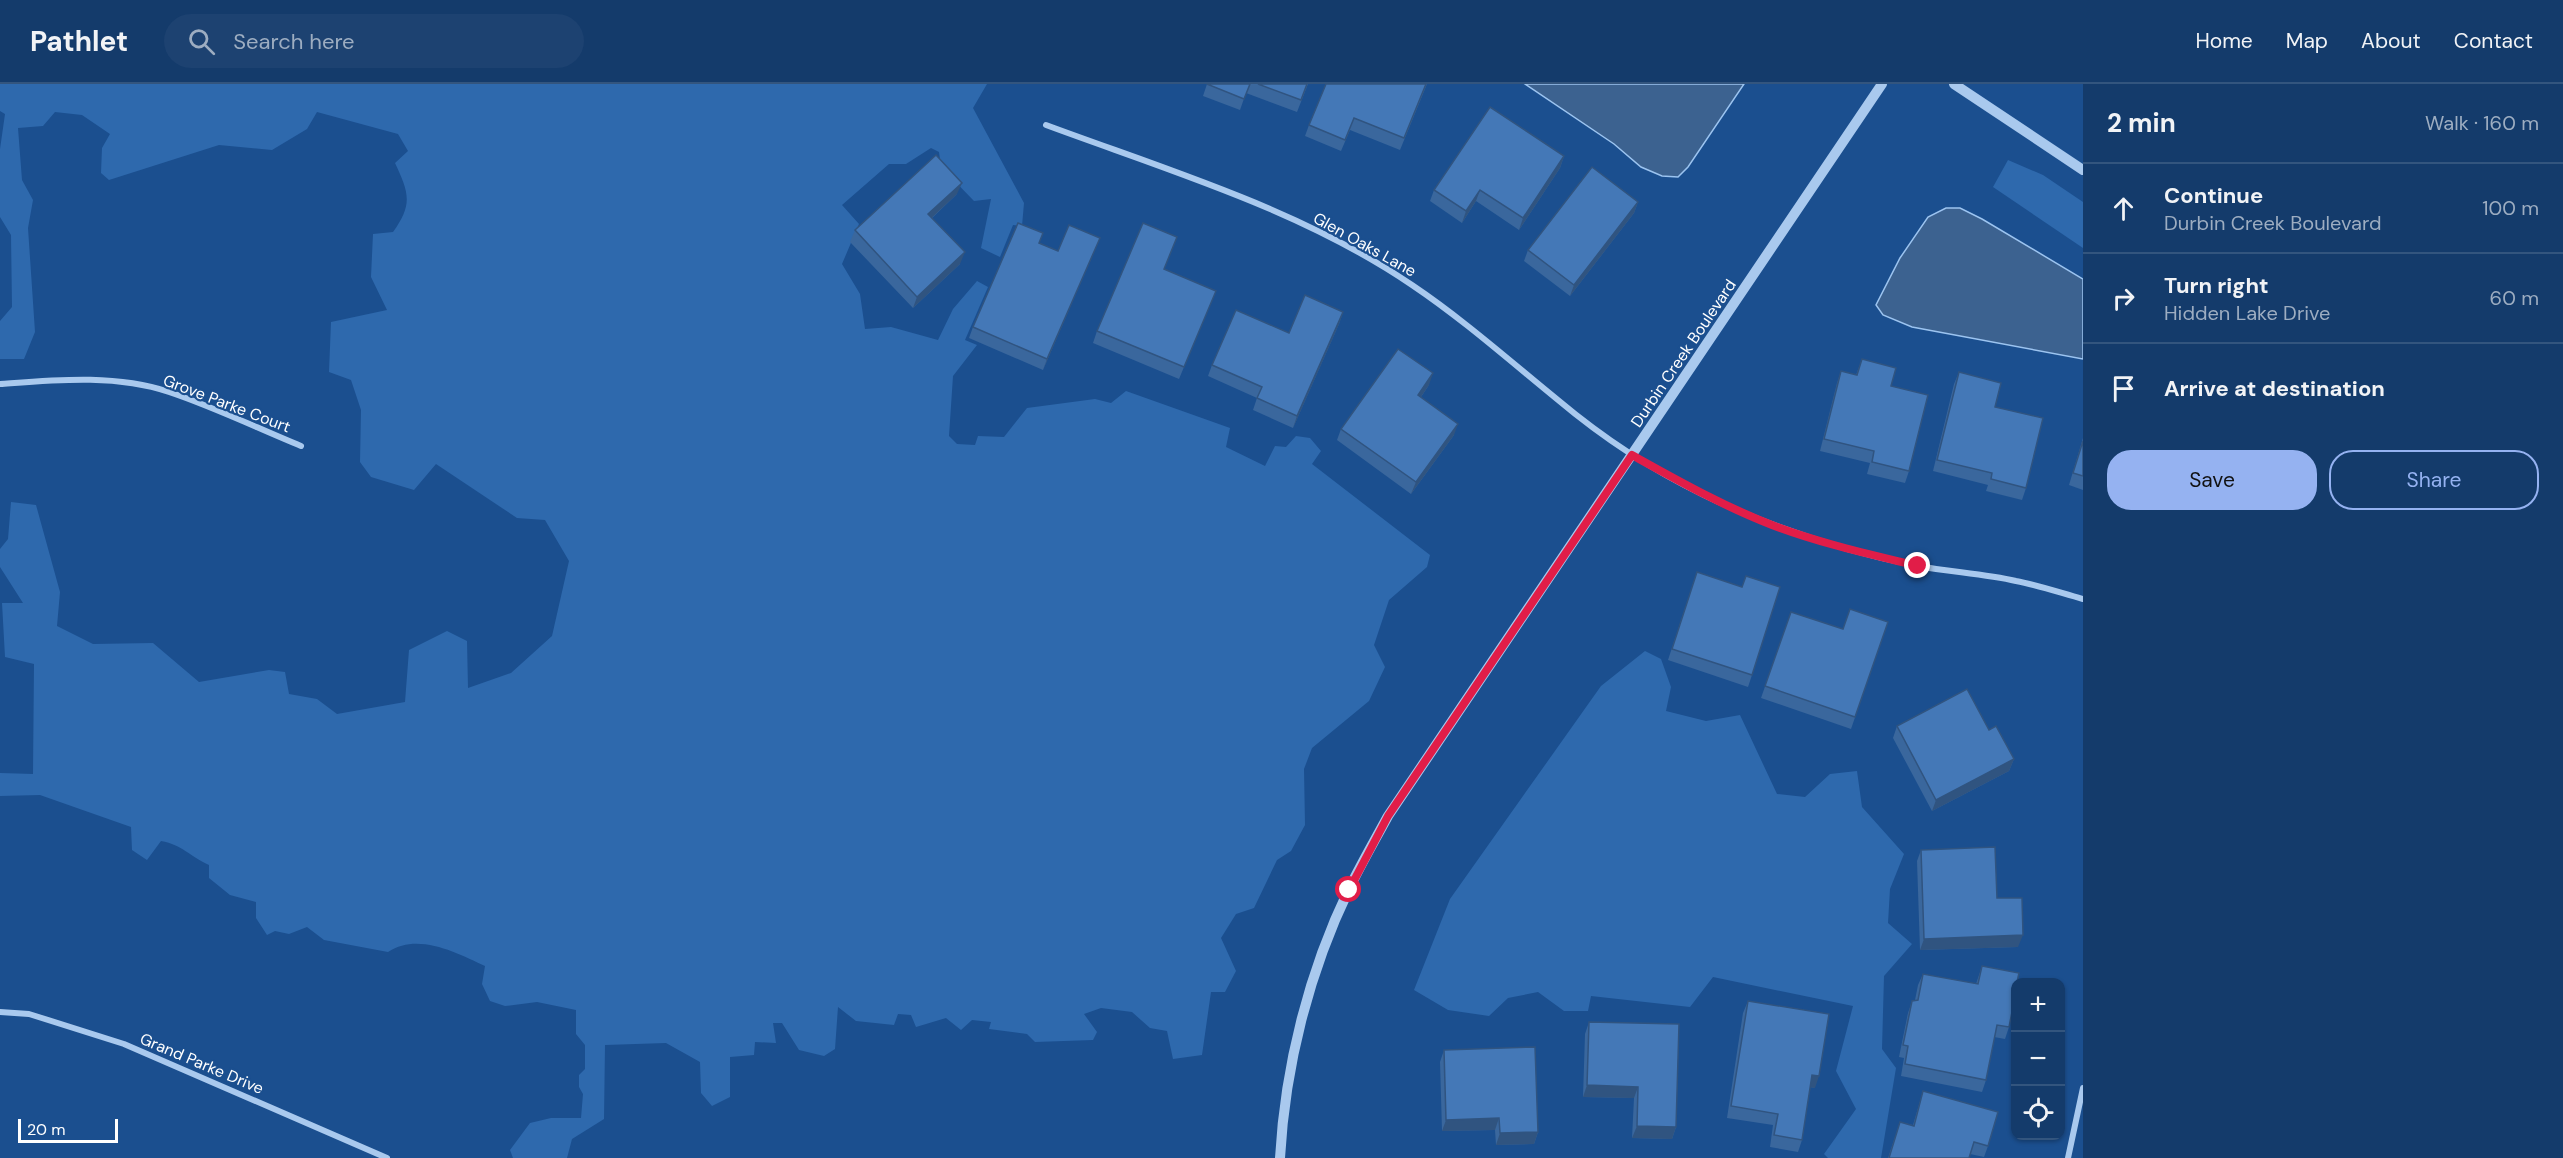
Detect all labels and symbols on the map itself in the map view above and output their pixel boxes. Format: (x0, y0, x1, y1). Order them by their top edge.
street label: Glen Oaks Lane (1310, 207, 1420, 281)
street label: Durbin Creek Boulevard (1626, 275, 1741, 431)
street label: Grove Parke Court (160, 369, 294, 437)
route end (1904, 552, 1930, 578)
route start (1335, 876, 1361, 902)
street label: Grand Parke Drive (137, 1028, 267, 1099)
scale bar (18, 1116, 118, 1144)

